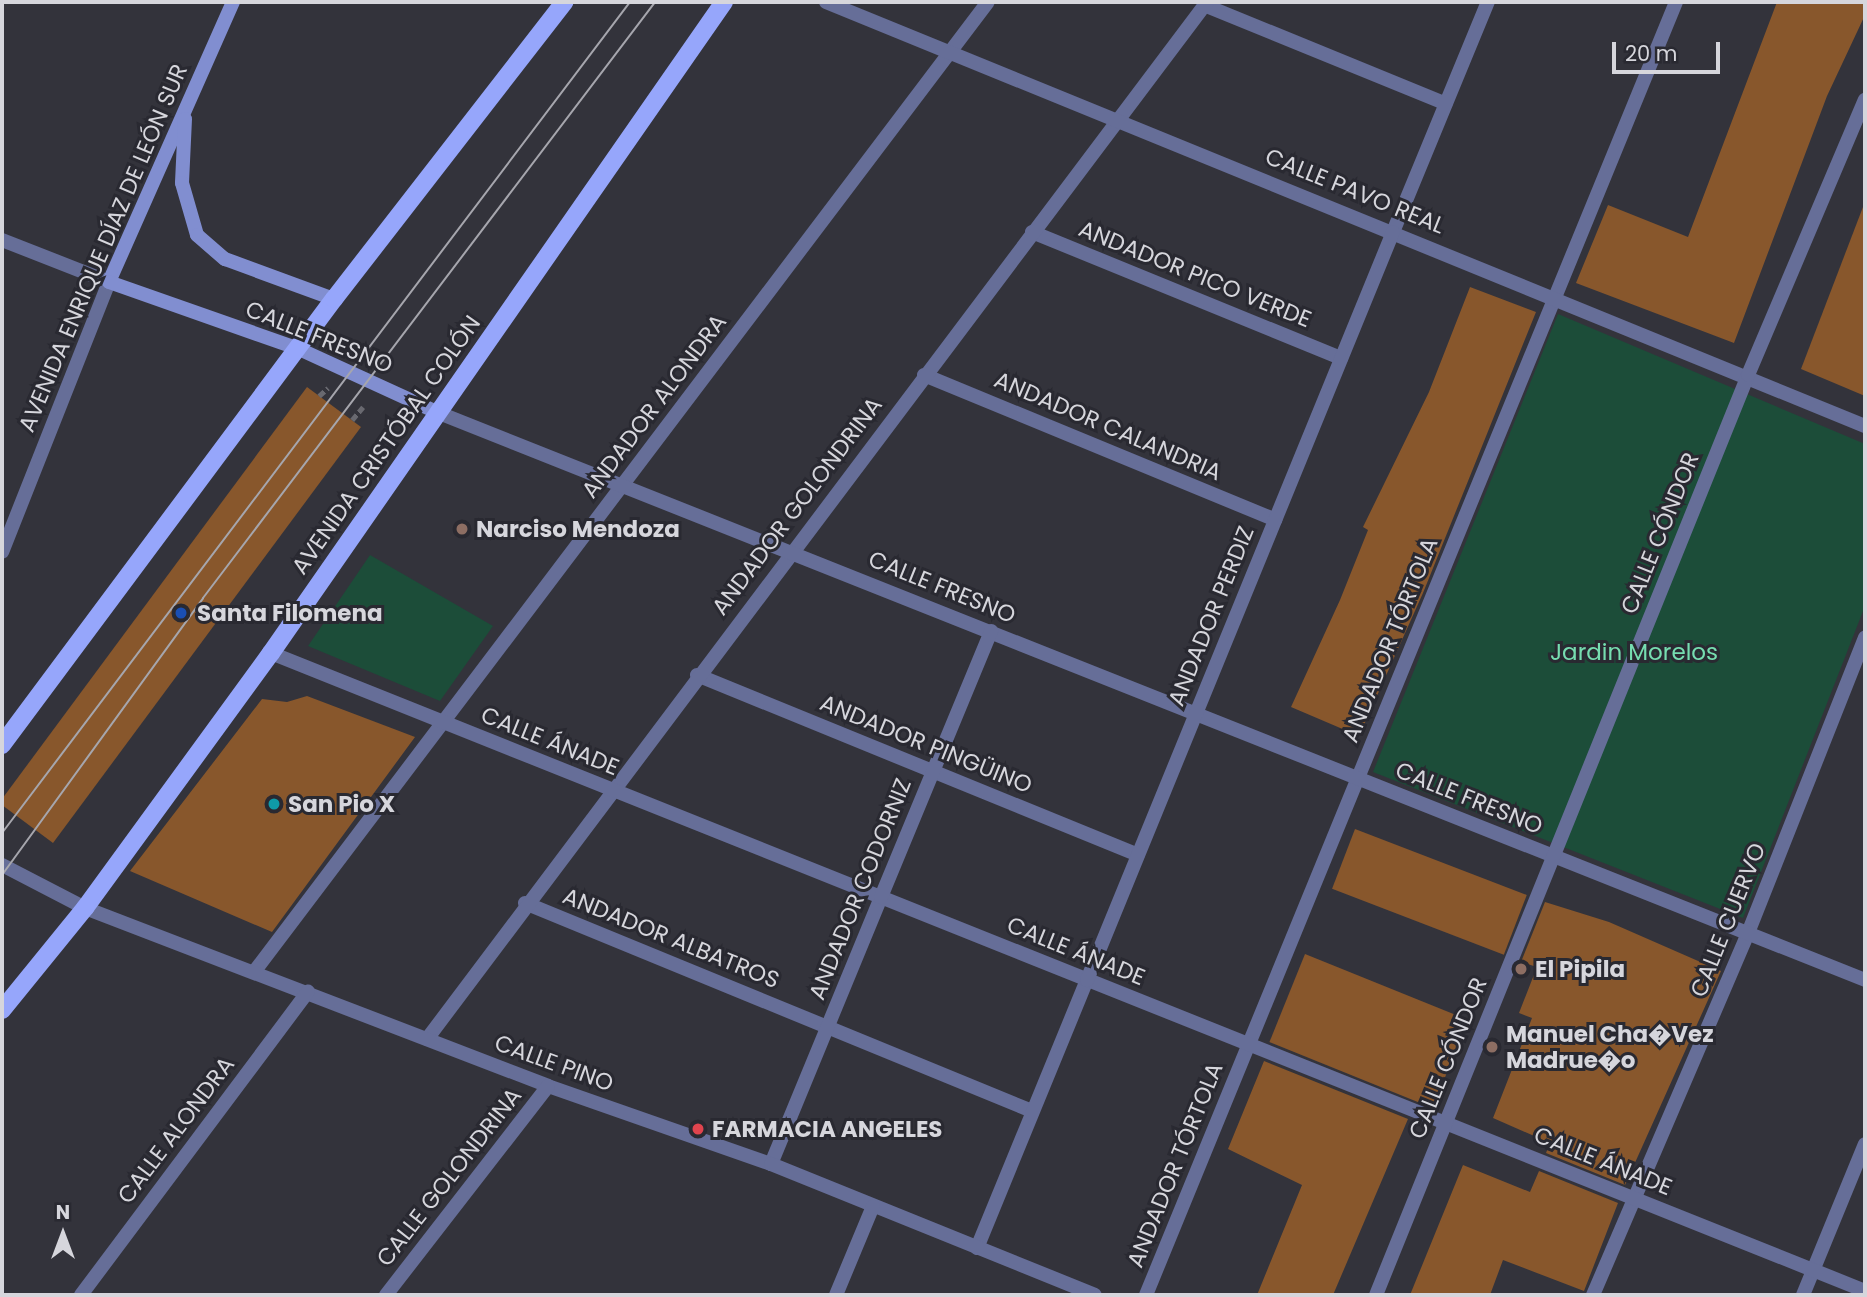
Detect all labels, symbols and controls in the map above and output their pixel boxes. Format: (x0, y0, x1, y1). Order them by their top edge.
scale bar (1615, 28, 1724, 72)
text: 20 m (1625, 39, 1678, 68)
street label: AVENIDA ENRIQUE DÍAZ DE LEÓN SUR (13, 60, 193, 436)
street label: CALLE PAVO REAL (1261, 142, 1449, 240)
street label: ANDADOR PICO VERDE (1075, 215, 1315, 333)
street label: CALLE FRESNO (241, 295, 397, 379)
street label: ANDADOR ALONDRA (576, 309, 732, 503)
street label: AVENIDA CRISTÓBAL COLÓN (286, 310, 486, 580)
street label: ANDADOR CALANDRIA (990, 366, 1226, 486)
street label: ANDADOR GOLONDRINA (706, 392, 888, 620)
street label: CALLE CÓNDOR (1615, 448, 1705, 618)
place label: Narciso Mendoza (476, 515, 680, 543)
marker: Narciso Mendoza (454, 521, 470, 537)
street label: ANDADOR PERDIZ (1162, 522, 1260, 710)
street label: ANDADOR TÓRTOLA (1336, 534, 1444, 746)
street label: CALLE FRESNO (864, 545, 1020, 629)
place label: Santa Filomena (197, 599, 383, 627)
marker: Santa Filomena (171, 603, 191, 623)
park label: Jardin Morelos (1550, 638, 1718, 666)
street label: ANDADOR PINGÜINO (816, 689, 1036, 799)
street label: CALLE ÁNADE (477, 701, 623, 781)
street label: CALLE FRESNO (1391, 756, 1547, 840)
street label: ANDADOR CODORNIZ (803, 774, 917, 1004)
place label: San Pio X (288, 790, 395, 818)
marker: San Pio X (266, 796, 282, 812)
street label: CALLE CUERVO (1685, 839, 1771, 1001)
street label: ANDADOR ALBATROS (559, 882, 783, 994)
street label: CALLE ÁNADE (1003, 911, 1149, 991)
place label: El Pipila (1535, 955, 1625, 983)
marker: El Pipila (1513, 961, 1529, 977)
street label: CALLE CÓNDOR (1403, 973, 1493, 1143)
place label: Manuel Cha�Vez Madrue�o (1506, 1020, 1714, 1074)
street label: CALLE PINO (491, 1029, 617, 1097)
marker: Manuel Cha�Vez Madrue�o (1484, 1039, 1500, 1055)
street label: CALLE ALONDRA (112, 1051, 240, 1209)
street label: ANDADOR TÓRTOLA (1121, 1059, 1229, 1271)
street label: CALLE GOLONDRINA (371, 1082, 527, 1272)
place label: FARMACIA ANGELES (712, 1115, 943, 1143)
marker: FARMACIA ANGELES (690, 1121, 706, 1137)
street label: CALLE ÁNADE (1530, 1121, 1676, 1201)
north arrow (28, 1199, 98, 1269)
text: N (56, 1199, 70, 1226)

